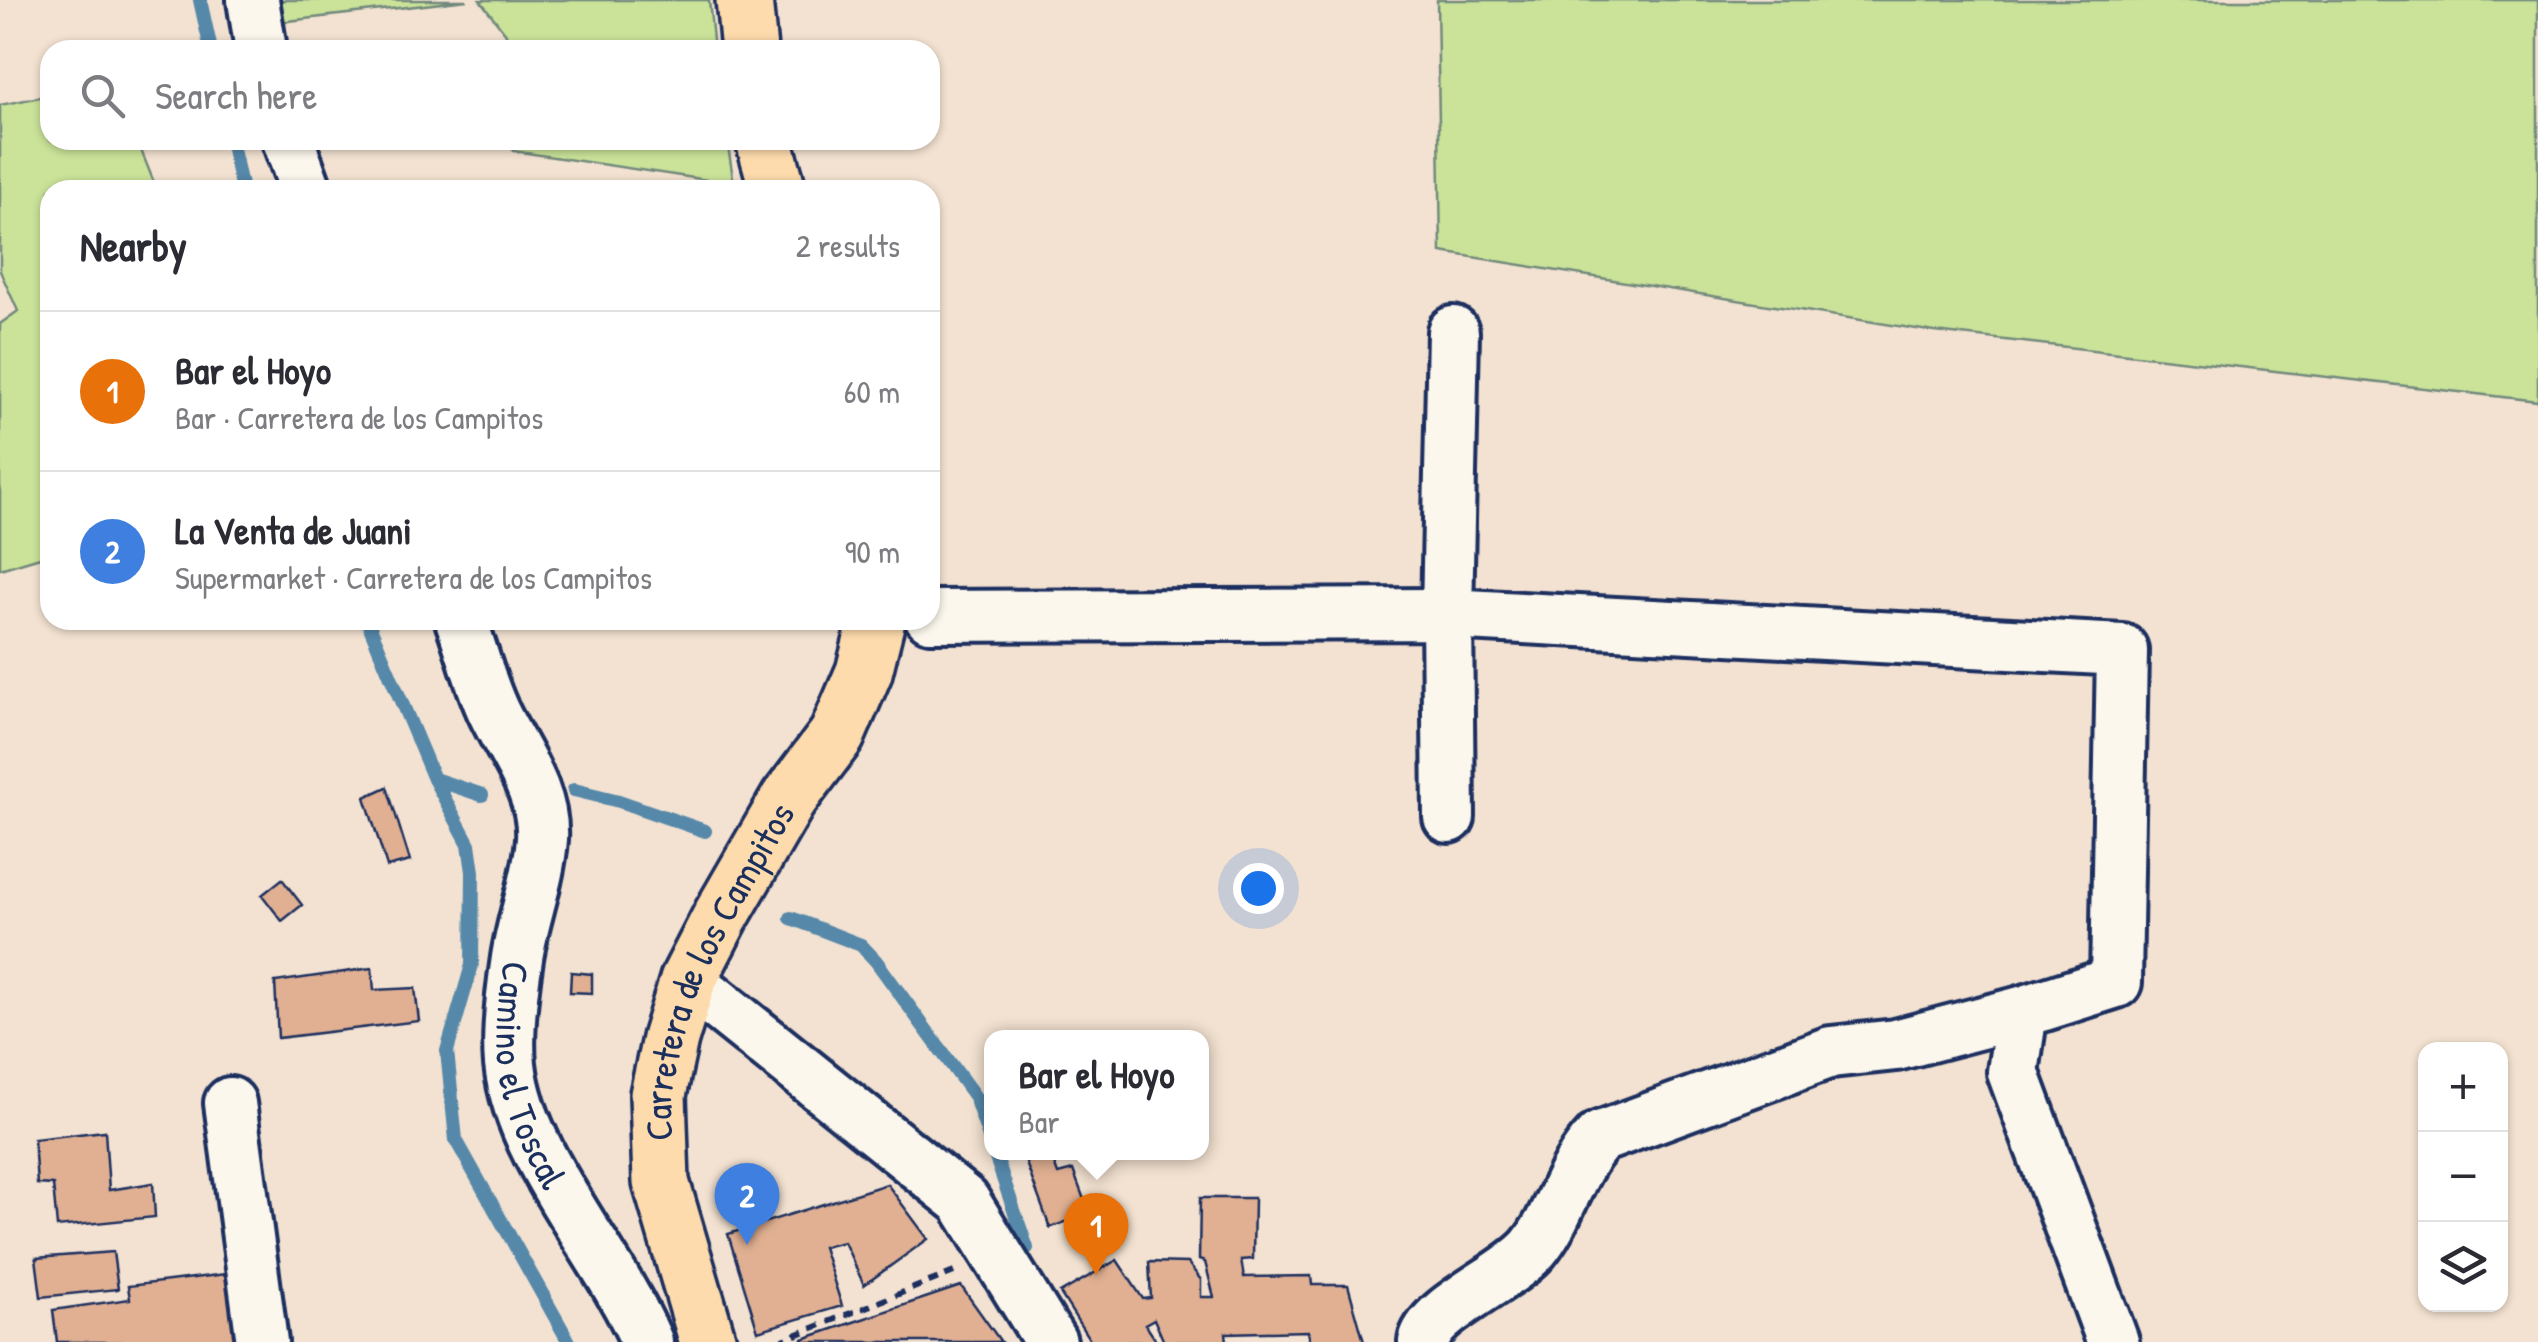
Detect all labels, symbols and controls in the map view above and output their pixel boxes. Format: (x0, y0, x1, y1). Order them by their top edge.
search box (40, 40, 940, 150)
icon: search (75, 68, 130, 123)
text: Search here (155, 69, 317, 121)
text: Nearby (80, 217, 187, 274)
text: 2 results (796, 224, 900, 267)
text: Bar el Hoyo (175, 344, 331, 396)
text: 1 (107, 370, 118, 413)
text: 60 m (844, 370, 900, 413)
text: Bar · Carretera de los Campitos (175, 396, 543, 439)
text: La Venta de Juani (175, 504, 412, 556)
text: 2 (105, 530, 120, 573)
text: 90 m (845, 530, 900, 573)
text: Supermarket · Carretera de los Campitos (175, 556, 652, 599)
street label: Carretera de los Campitos (631, 792, 806, 1142)
your location (1233, 863, 1284, 914)
street label: Camino el Toscal (484, 959, 580, 1198)
popup (984, 1030, 1209, 1160)
map controls (2418, 1042, 2508, 1312)
button: + (2418, 1042, 2508, 1132)
text: Bar el Hoyo (1019, 1048, 1175, 1100)
text: Bar (1019, 1100, 1060, 1143)
button: − (2418, 1132, 2508, 1222)
pin: 2 (714, 1162, 780, 1245)
pin: 1 (1064, 1192, 1128, 1275)
button: layers (2418, 1222, 2508, 1312)

